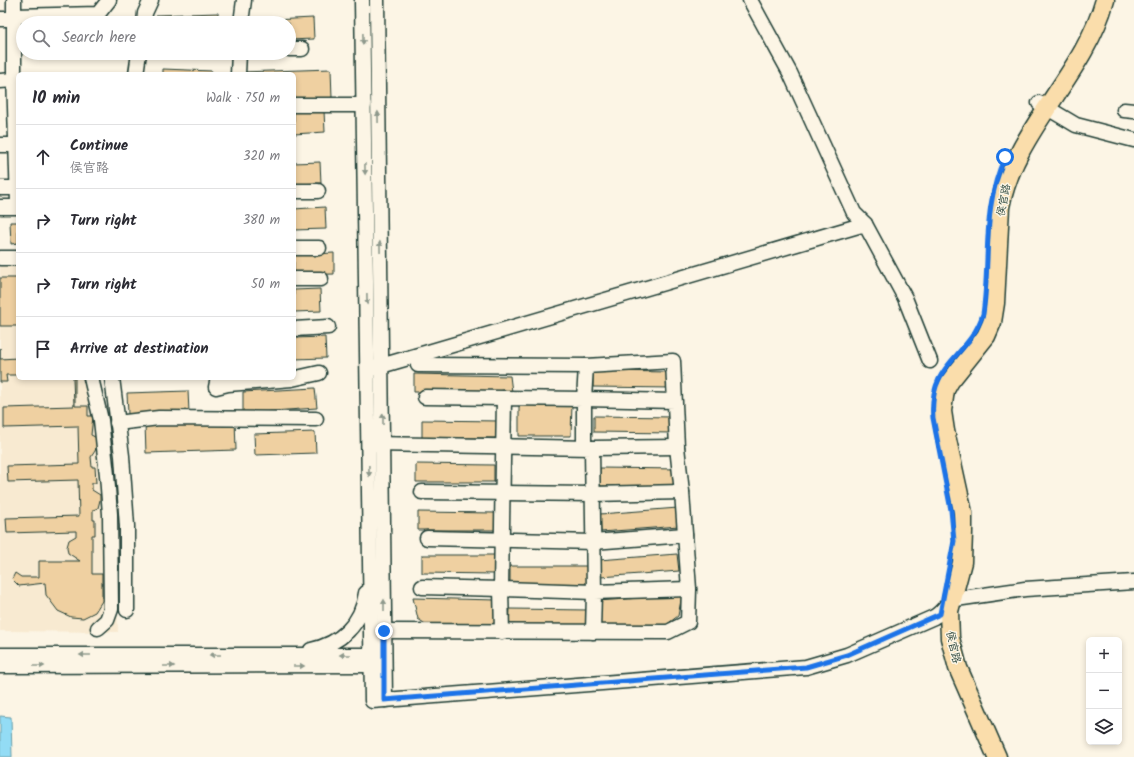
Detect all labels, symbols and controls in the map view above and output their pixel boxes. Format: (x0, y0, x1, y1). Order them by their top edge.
search box (16, 16, 296, 60)
text: Search here (62, 26, 136, 50)
icon: search (30, 27, 52, 49)
one-way arrow (360, 33, 366, 46)
text: 10 min (32, 85, 80, 112)
text: Walk · 750 m (206, 88, 280, 109)
one-way arrow (375, 111, 382, 123)
text: Continue (70, 134, 128, 158)
icon: ahead (32, 146, 54, 168)
text: 320 m (243, 146, 280, 167)
route start (996, 148, 1014, 166)
text: 侯官路 (70, 158, 109, 179)
one-way arrow (362, 163, 368, 176)
street label: 侯官路 (992, 182, 1016, 218)
text: Turn right (70, 209, 137, 233)
icon: right (32, 210, 54, 232)
text: 380 m (243, 210, 280, 231)
one-way arrow (377, 240, 383, 253)
text: Turn right (70, 273, 137, 297)
icon: right (32, 274, 54, 296)
text: 50 m (251, 274, 280, 295)
one-way arrow (364, 293, 370, 306)
text: Arrive at destination (70, 337, 209, 361)
icon: arrive (32, 338, 54, 360)
one-way arrow (379, 413, 386, 425)
one-way arrow (366, 465, 372, 478)
one-way arrow (381, 598, 387, 611)
route end (375, 622, 393, 640)
street label: 侯官路 (941, 629, 966, 665)
map controls (1086, 637, 1122, 745)
button: + (1086, 637, 1122, 673)
one-way arrow (78, 652, 91, 658)
one-way arrow (208, 652, 221, 658)
one-way arrow (338, 652, 351, 658)
one-way arrow (33, 663, 46, 669)
one-way arrow (163, 663, 176, 669)
one-way arrow (293, 663, 306, 669)
button: − (1086, 673, 1122, 709)
button: layers (1086, 709, 1122, 745)

